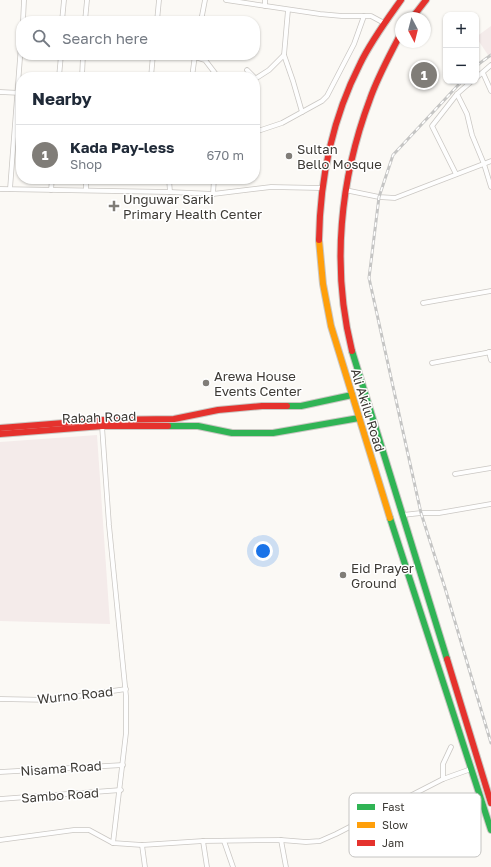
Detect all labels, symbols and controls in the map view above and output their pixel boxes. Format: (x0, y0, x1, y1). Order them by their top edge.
north arrow (395, 12, 431, 48)
map controls (443, 12, 479, 84)
button: + (443, 12, 479, 48)
search box (16, 16, 260, 60)
icon: search (30, 27, 52, 49)
text: Search here (62, 29, 148, 47)
button: − (443, 48, 479, 84)
pin: 1 (411, 60, 437, 90)
text: Nearby (32, 88, 92, 109)
text: Kada Pay-less (70, 138, 174, 156)
place label: Sultan Bello Mosque (297, 141, 382, 172)
text: 1 (42, 147, 48, 163)
text: 670 m (206, 147, 244, 163)
marker: Sultan Bello Mosque (284, 151, 294, 161)
text: Shop (70, 156, 102, 172)
place label: Unguwar Sarki Primary Health Center (123, 191, 262, 222)
marker: Unguwar Sarki Primary Health Center (108, 200, 120, 212)
street label: Ali Akilu Road (348, 367, 388, 453)
place label: Arewa House Events Center (214, 368, 302, 399)
marker: Arewa House Events Center (201, 378, 211, 388)
street label: Rabah Road (61, 408, 137, 426)
your location (253, 541, 273, 561)
place label: Eid Prayer Ground (351, 560, 414, 591)
marker: Eid Prayer Ground (338, 570, 348, 580)
street label: Wurno Road (36, 683, 114, 707)
street label: Nisama Road (20, 757, 102, 779)
street label: Sambo Road (20, 784, 100, 806)
legend (349, 793, 481, 857)
text: Fast (382, 800, 405, 813)
text: Slow (382, 818, 408, 831)
text: Jam (382, 836, 404, 849)

